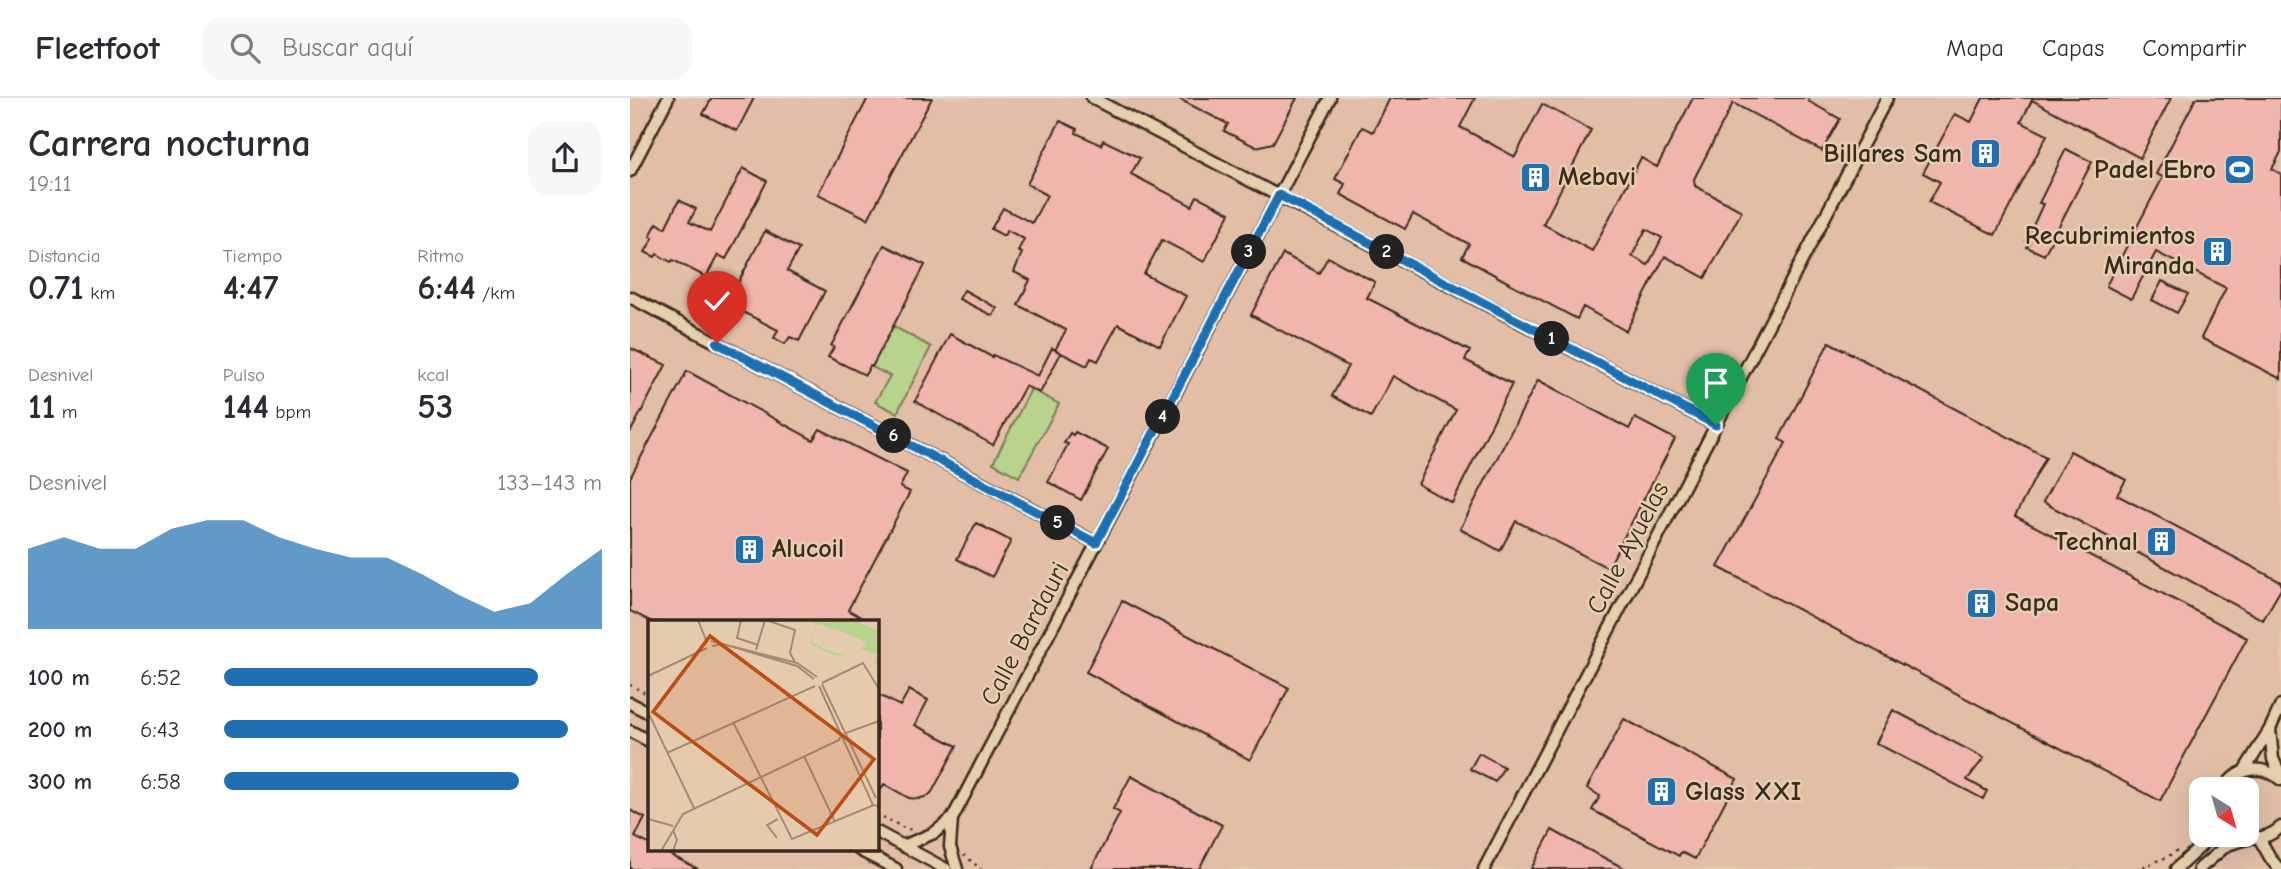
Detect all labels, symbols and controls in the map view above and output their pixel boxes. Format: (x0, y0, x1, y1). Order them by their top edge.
search box (202, 17, 692, 80)
text: Fleetfoot (35, 29, 160, 67)
icon: search (226, 29, 264, 67)
text: Buscar aquí (282, 33, 413, 63)
text: Mapa (1946, 34, 2004, 62)
text: Capas (2042, 34, 2104, 62)
text: Compartir (2142, 34, 2246, 62)
button: share (528, 121, 602, 195)
text: Carrera nocturna (28, 122, 311, 166)
building icon: Billares Sam (1968, 137, 2002, 171)
place label: Billares Sam (1823, 139, 1962, 169)
sports icon: Padel Ebro (2222, 153, 2256, 187)
place label: Padel Ebro (2094, 155, 2216, 185)
building icon: Mebavi (1518, 160, 1552, 194)
place label: Mebavi (1558, 162, 1636, 192)
text: 19:11 (28, 170, 72, 197)
place label: Recubrimientos Miranda (2025, 221, 2195, 281)
pin: 3 (1232, 234, 1266, 270)
pin: 2 (1370, 234, 1404, 270)
building icon: Recubrimientos Miranda (2201, 234, 2235, 268)
text: 3 (1244, 240, 1253, 262)
text: 2 (1382, 240, 1391, 262)
text: Distancia (28, 245, 101, 267)
text: Tiempo (223, 245, 282, 267)
text: Ritmo (417, 245, 464, 267)
text: 0.71 (28, 267, 84, 308)
text: 4:47 (223, 267, 278, 308)
text: 6:44 (417, 267, 476, 308)
pin (687, 271, 747, 343)
text: km (84, 282, 115, 304)
text: /km (476, 282, 515, 304)
icon: check (698, 282, 736, 320)
pin: 1 (1534, 322, 1570, 356)
text: 1 (1548, 327, 1555, 349)
pin (1686, 353, 1746, 425)
text: Desnivel (28, 364, 93, 386)
text: Pulso (223, 364, 265, 386)
text: kcal (417, 364, 449, 386)
icon: arrive (1697, 364, 1735, 402)
text: 11 (28, 386, 56, 427)
text: 144 (223, 386, 269, 427)
text: 53 (417, 386, 453, 427)
pin: 4 (1146, 400, 1180, 434)
text: m (56, 401, 78, 423)
text: bpm (269, 401, 311, 423)
text: 4 (1158, 405, 1167, 427)
pin: 6 (876, 418, 912, 454)
text: 6 (889, 424, 898, 446)
text: Desnivel (28, 469, 107, 496)
text: 133–143 m (497, 469, 602, 496)
street label: Calle Ayuelas (1581, 477, 1675, 619)
pin: 5 (1040, 506, 1076, 540)
text: 5 (1052, 511, 1063, 533)
building icon: Technal (2144, 525, 2178, 559)
place label: Technal (2054, 527, 2138, 557)
building icon: Alucoil (732, 532, 766, 566)
place label: Alucoil (772, 534, 844, 564)
street label: Calle Bardauri (975, 557, 1075, 711)
building icon: Sapa (1965, 586, 1999, 620)
place label: Sapa (2005, 588, 2059, 618)
inset map (648, 620, 878, 852)
text: 100 m (28, 664, 90, 691)
text: 6:52 (140, 664, 181, 691)
text: 200 m (28, 716, 92, 743)
text: 6:43 (140, 716, 179, 743)
text: 300 m (28, 768, 92, 795)
text: 6:58 (140, 768, 181, 795)
building icon: Glass XXI (1645, 775, 1679, 809)
place label: Glass XXI (1685, 777, 1801, 807)
north arrow (2189, 777, 2259, 847)
map controls (2189, 777, 2259, 847)

